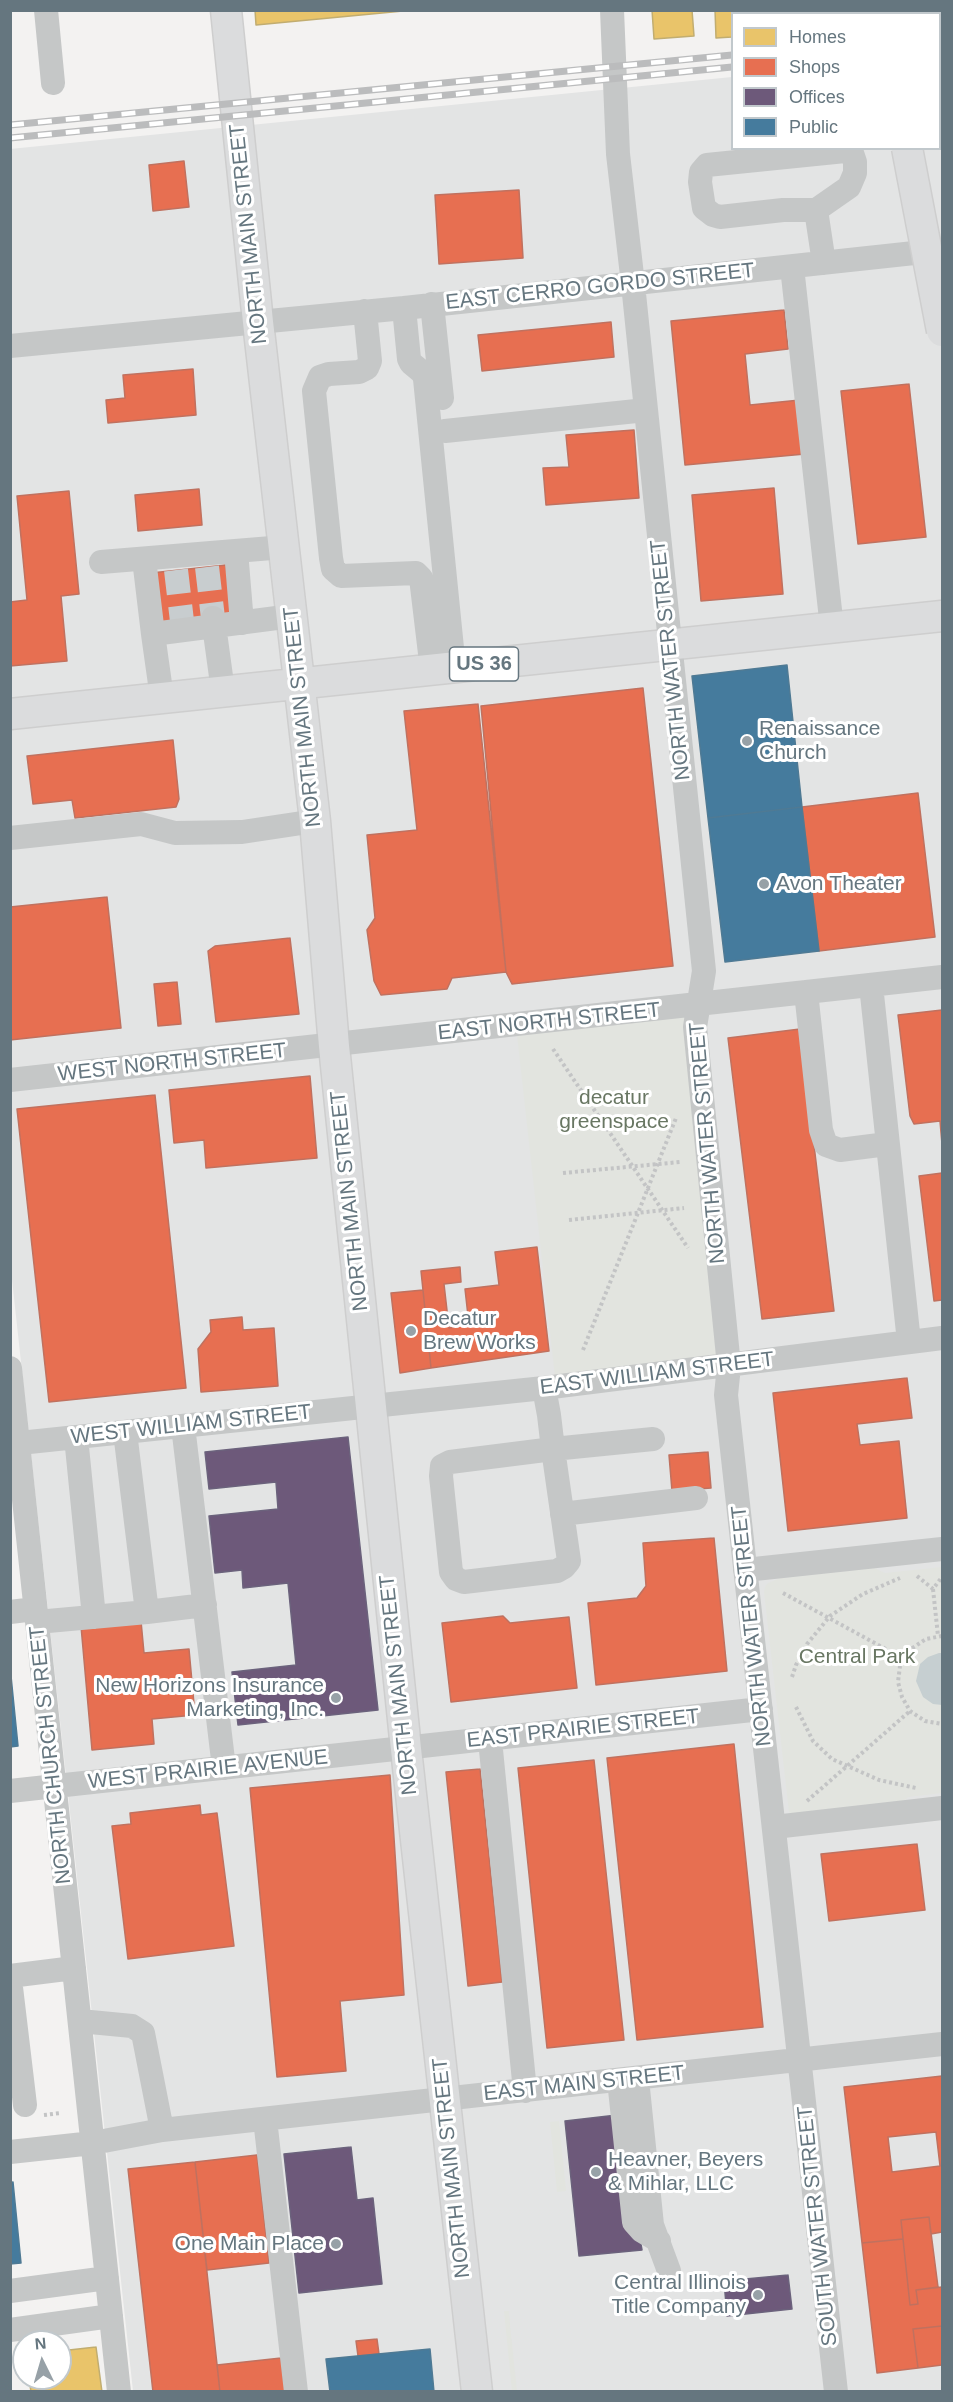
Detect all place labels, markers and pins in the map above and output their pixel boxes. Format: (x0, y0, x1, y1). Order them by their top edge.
place label: Renaissance Church (759, 716, 880, 766)
marker: Renaissance Church (740, 734, 754, 748)
place label: Avon Theater (776, 871, 902, 897)
marker: Avon Theater (757, 877, 771, 891)
place label: Decatur Brew Works (423, 1306, 536, 1356)
marker: Decatur Brew Works (404, 1324, 418, 1338)
place label: New Horizons Insurance Marketing, Inc. (95, 1673, 324, 1723)
marker: New Horizons Insurance Marketing, Inc. (329, 1691, 343, 1705)
place label: Heavner, Beyers & Mihlar, LLC (608, 2147, 763, 2197)
marker: Heavner, Beyers & Mihlar, LLC (589, 2165, 603, 2179)
place label: One Main Place (175, 2231, 324, 2257)
marker: One Main Place (329, 2237, 343, 2251)
place label: Central Illinois Title Company (611, 2270, 746, 2320)
marker: Central Illinois Title Company (751, 2288, 765, 2302)

